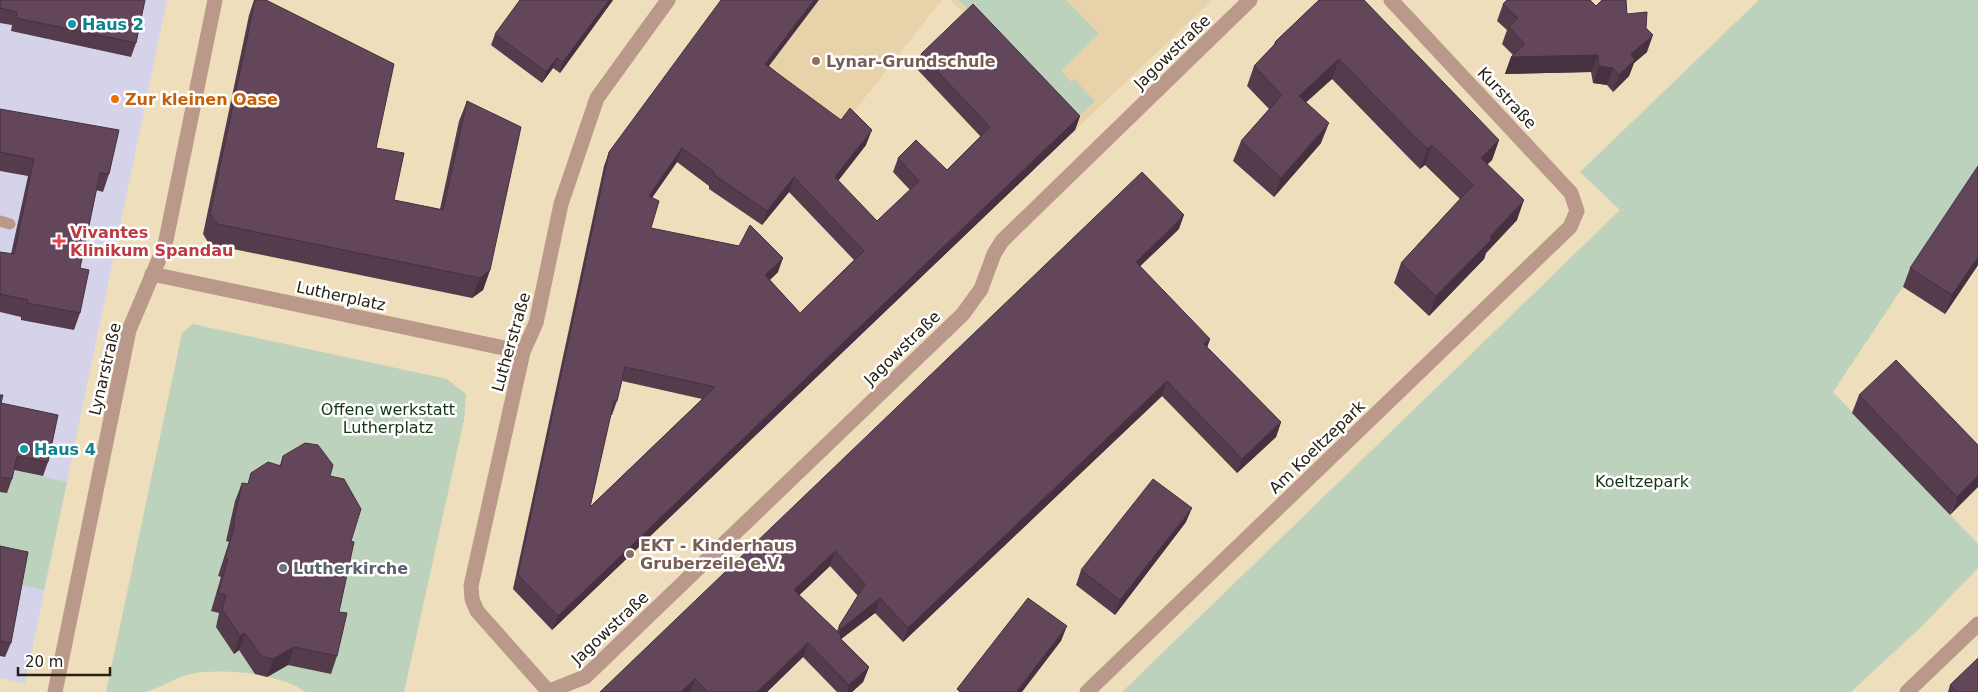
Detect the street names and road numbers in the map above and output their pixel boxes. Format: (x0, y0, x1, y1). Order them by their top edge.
street label: Jagowstraße (1129, 11, 1214, 94)
street label: Kurstraße (1474, 63, 1540, 133)
street label: Lutherplatz (295, 277, 387, 315)
street label: Lutherstraße (488, 290, 534, 394)
street label: Jagowstraße (859, 307, 944, 390)
street label: Lynarstraße (85, 321, 125, 417)
street label: Am Koeltzepark (1265, 396, 1369, 497)
street label: Jagowstraße (567, 587, 652, 669)

